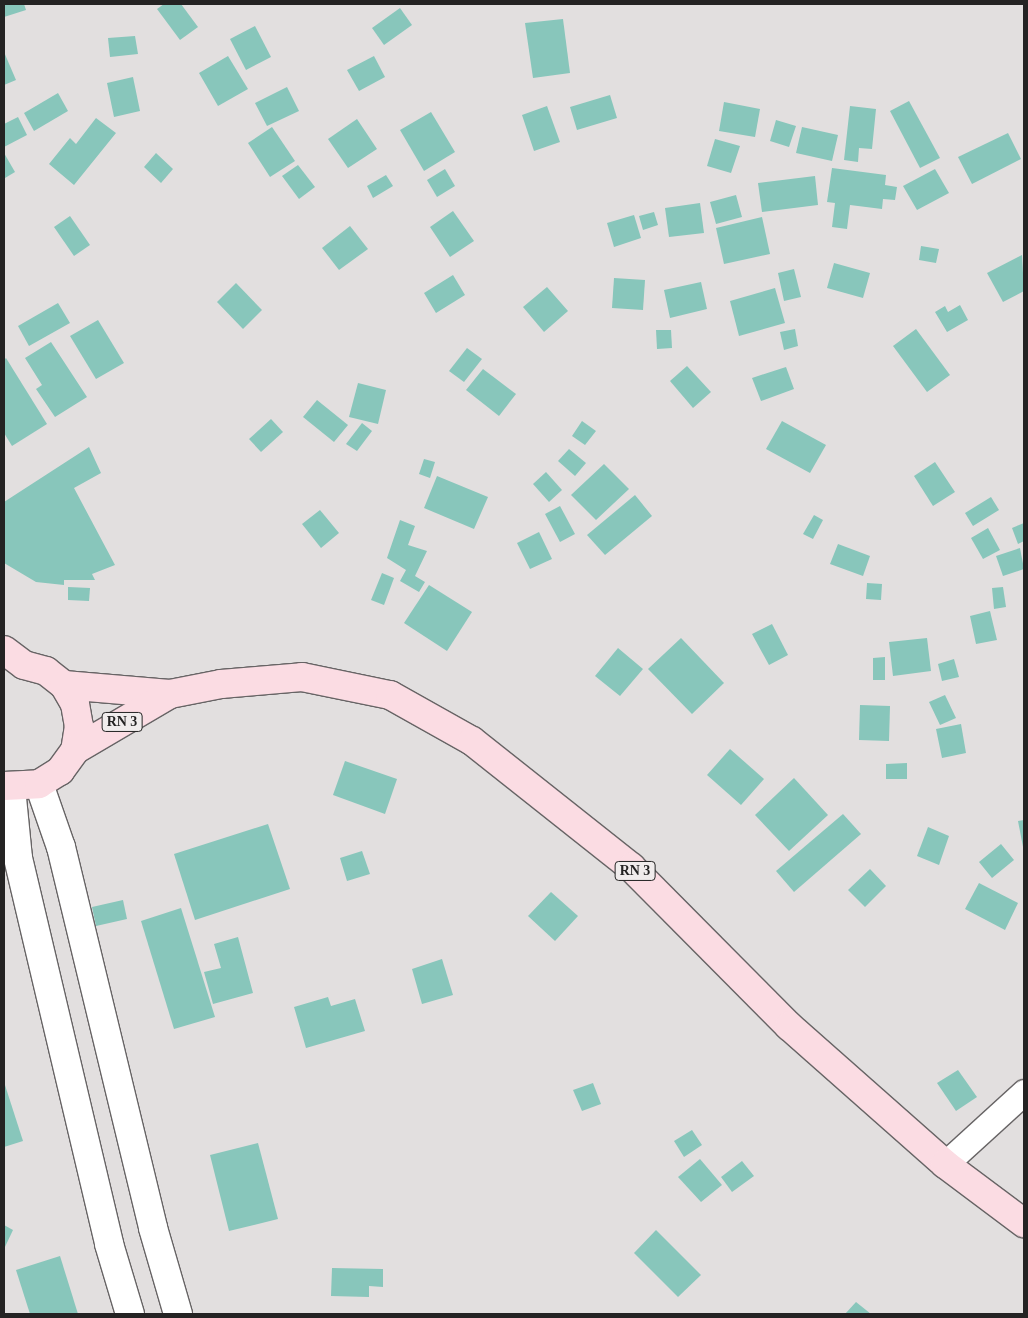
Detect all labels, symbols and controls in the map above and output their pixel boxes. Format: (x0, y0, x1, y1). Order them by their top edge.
road number: RN 3 (101, 710, 143, 734)
road number: RN 3 (614, 859, 656, 882)

